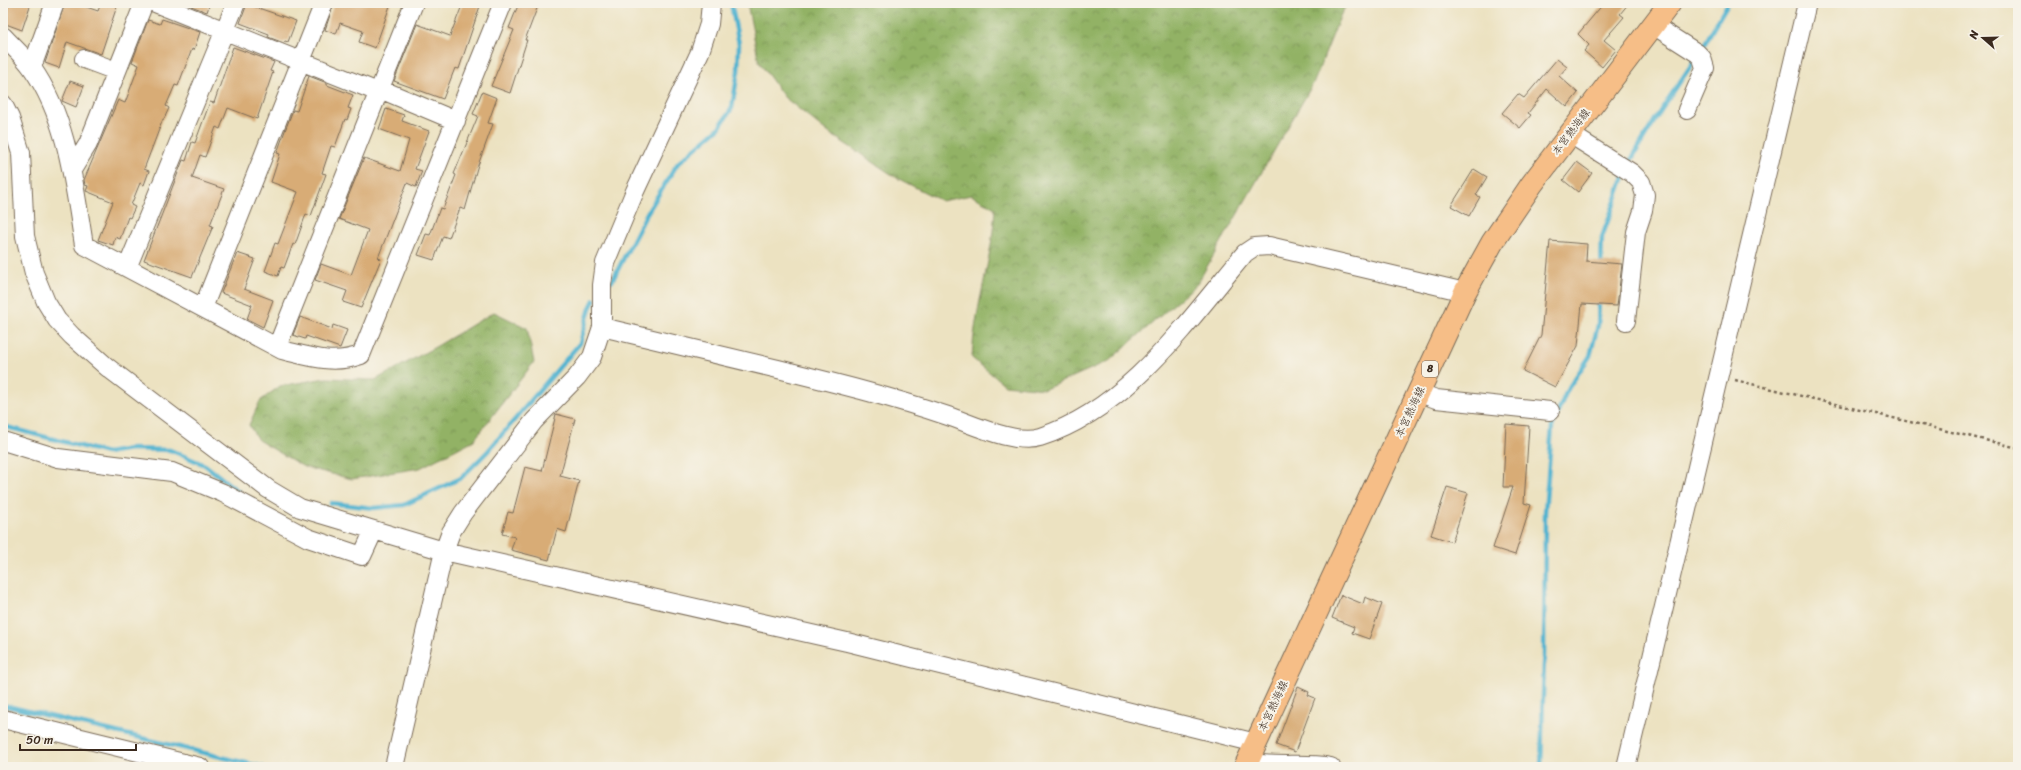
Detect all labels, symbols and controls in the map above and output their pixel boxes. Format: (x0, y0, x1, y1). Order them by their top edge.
north arrow (1963, 18, 2003, 58)
text: N (1963, 28, 1984, 43)
street label: 本宮熱海線 (1547, 104, 1595, 160)
road number: 8 (1422, 361, 1438, 377)
street label: 本宮熱海線 (1390, 383, 1430, 441)
street label: 本宮熱海線 (1253, 677, 1293, 735)
scale bar (20, 726, 136, 752)
text: 50 m (26, 729, 53, 751)

